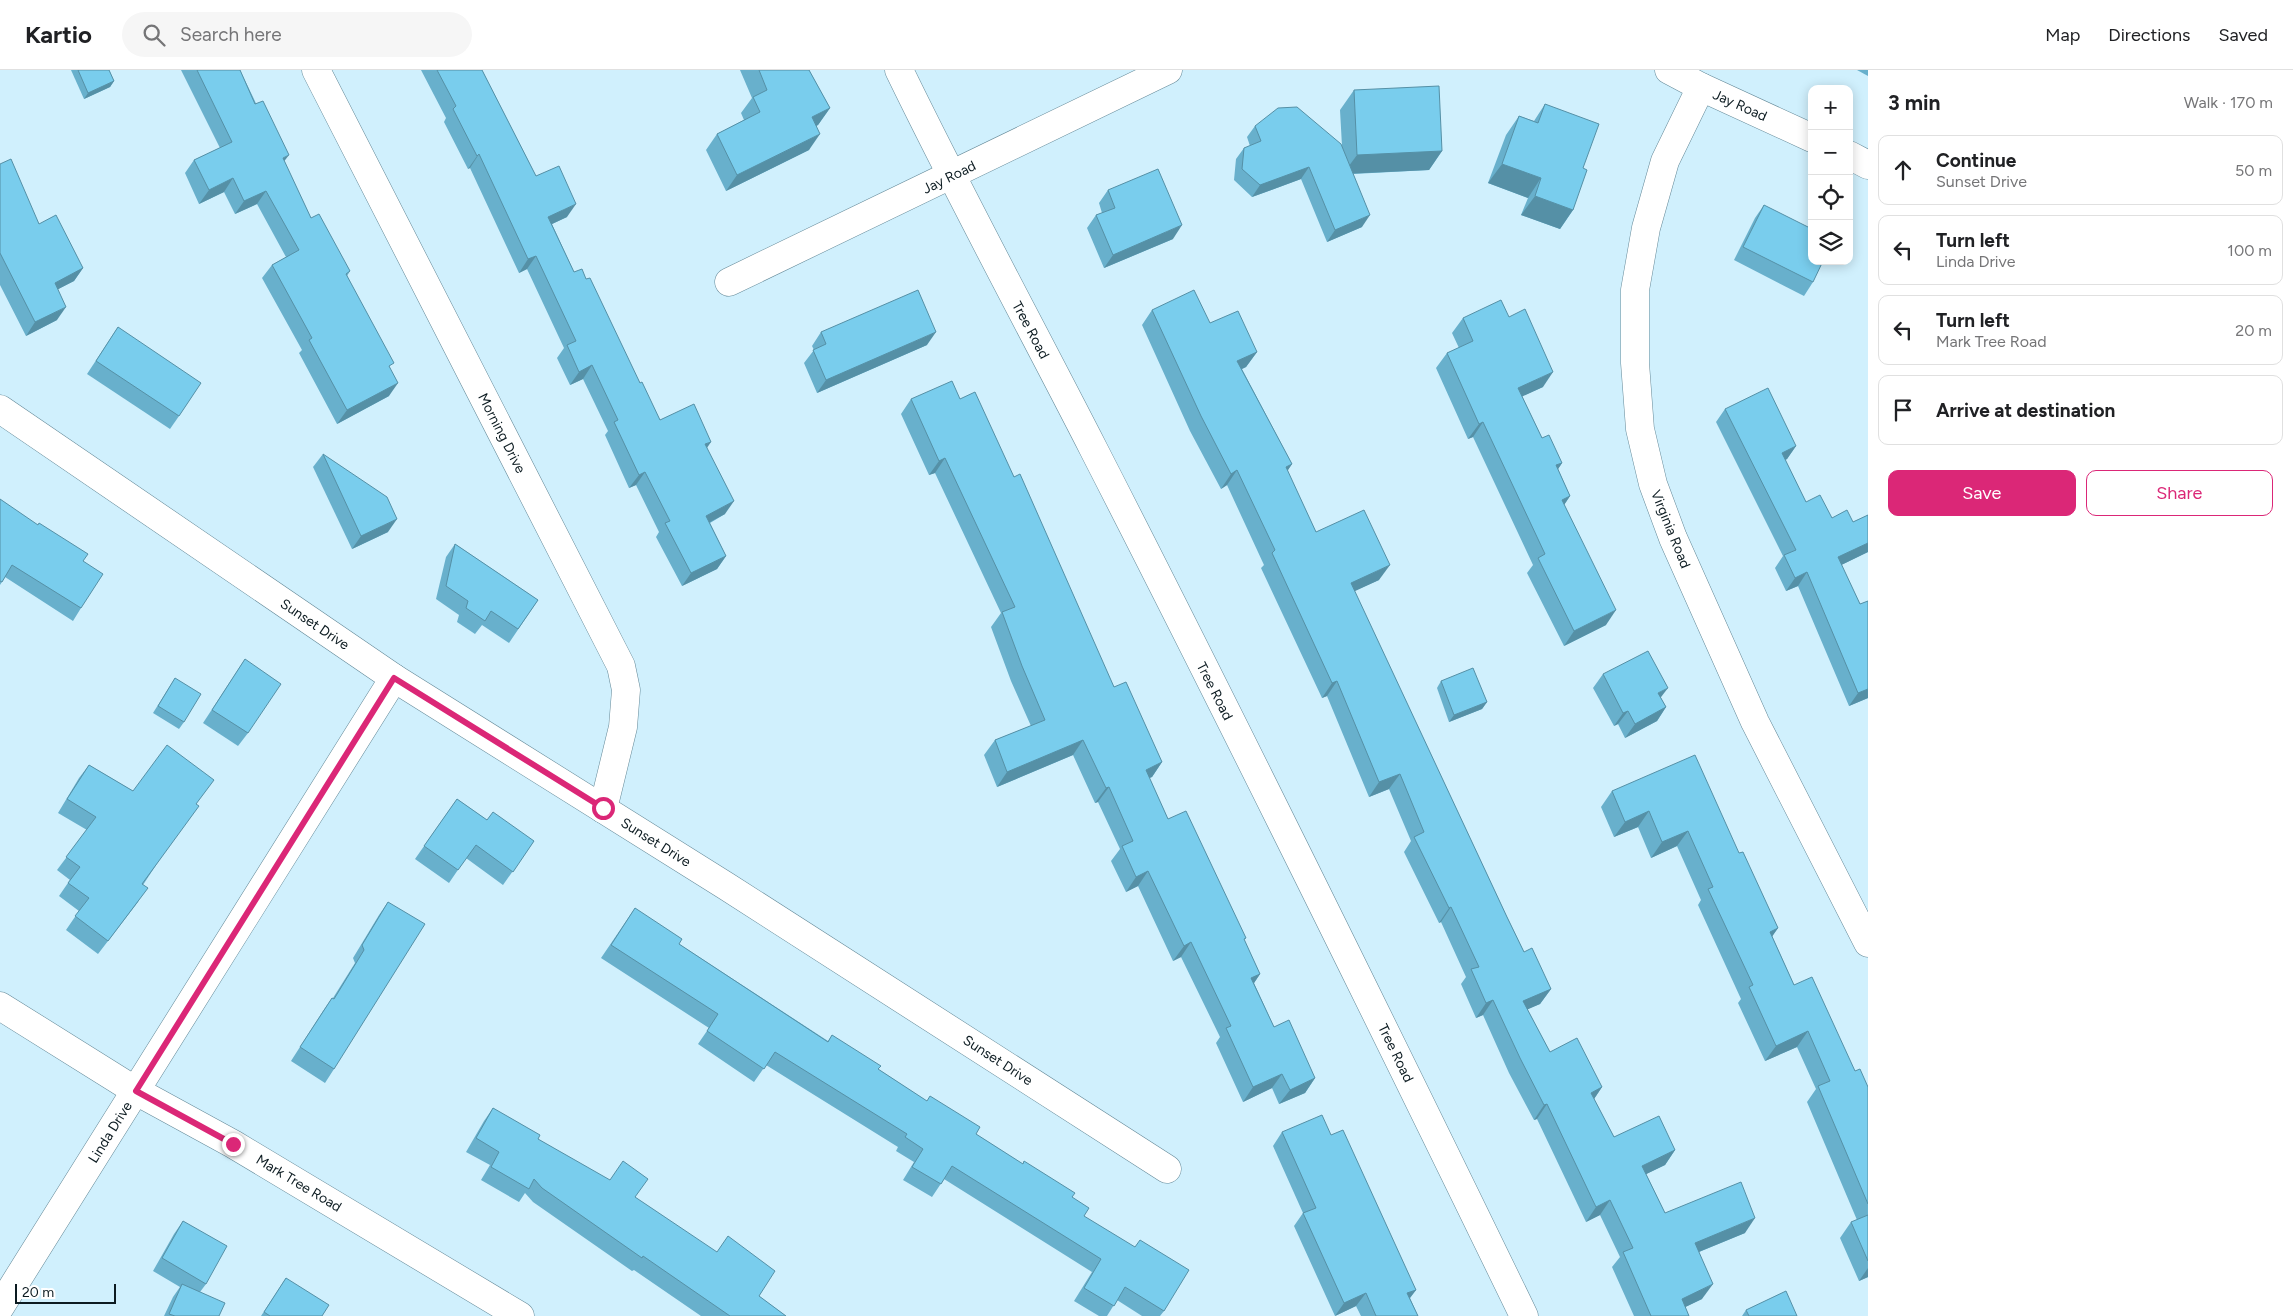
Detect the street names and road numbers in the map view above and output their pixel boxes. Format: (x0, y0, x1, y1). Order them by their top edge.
street label: Jay Road (1710, 86, 1769, 125)
street label: Jay Road (920, 157, 979, 198)
street label: Tree Road (1008, 299, 1053, 362)
street label: Morning Drive (474, 390, 529, 476)
street label: Virginia Road (1647, 488, 1694, 571)
street label: Sunset Drive (277, 595, 353, 654)
street label: Tree Road (1193, 659, 1236, 723)
street label: Sunset Drive (618, 814, 694, 871)
street label: Tree Road (1374, 1021, 1417, 1085)
street label: Sunset Drive (960, 1032, 1036, 1089)
street label: Linda Drive (85, 1098, 136, 1166)
street label: Mark Tree Road (253, 1151, 345, 1216)

